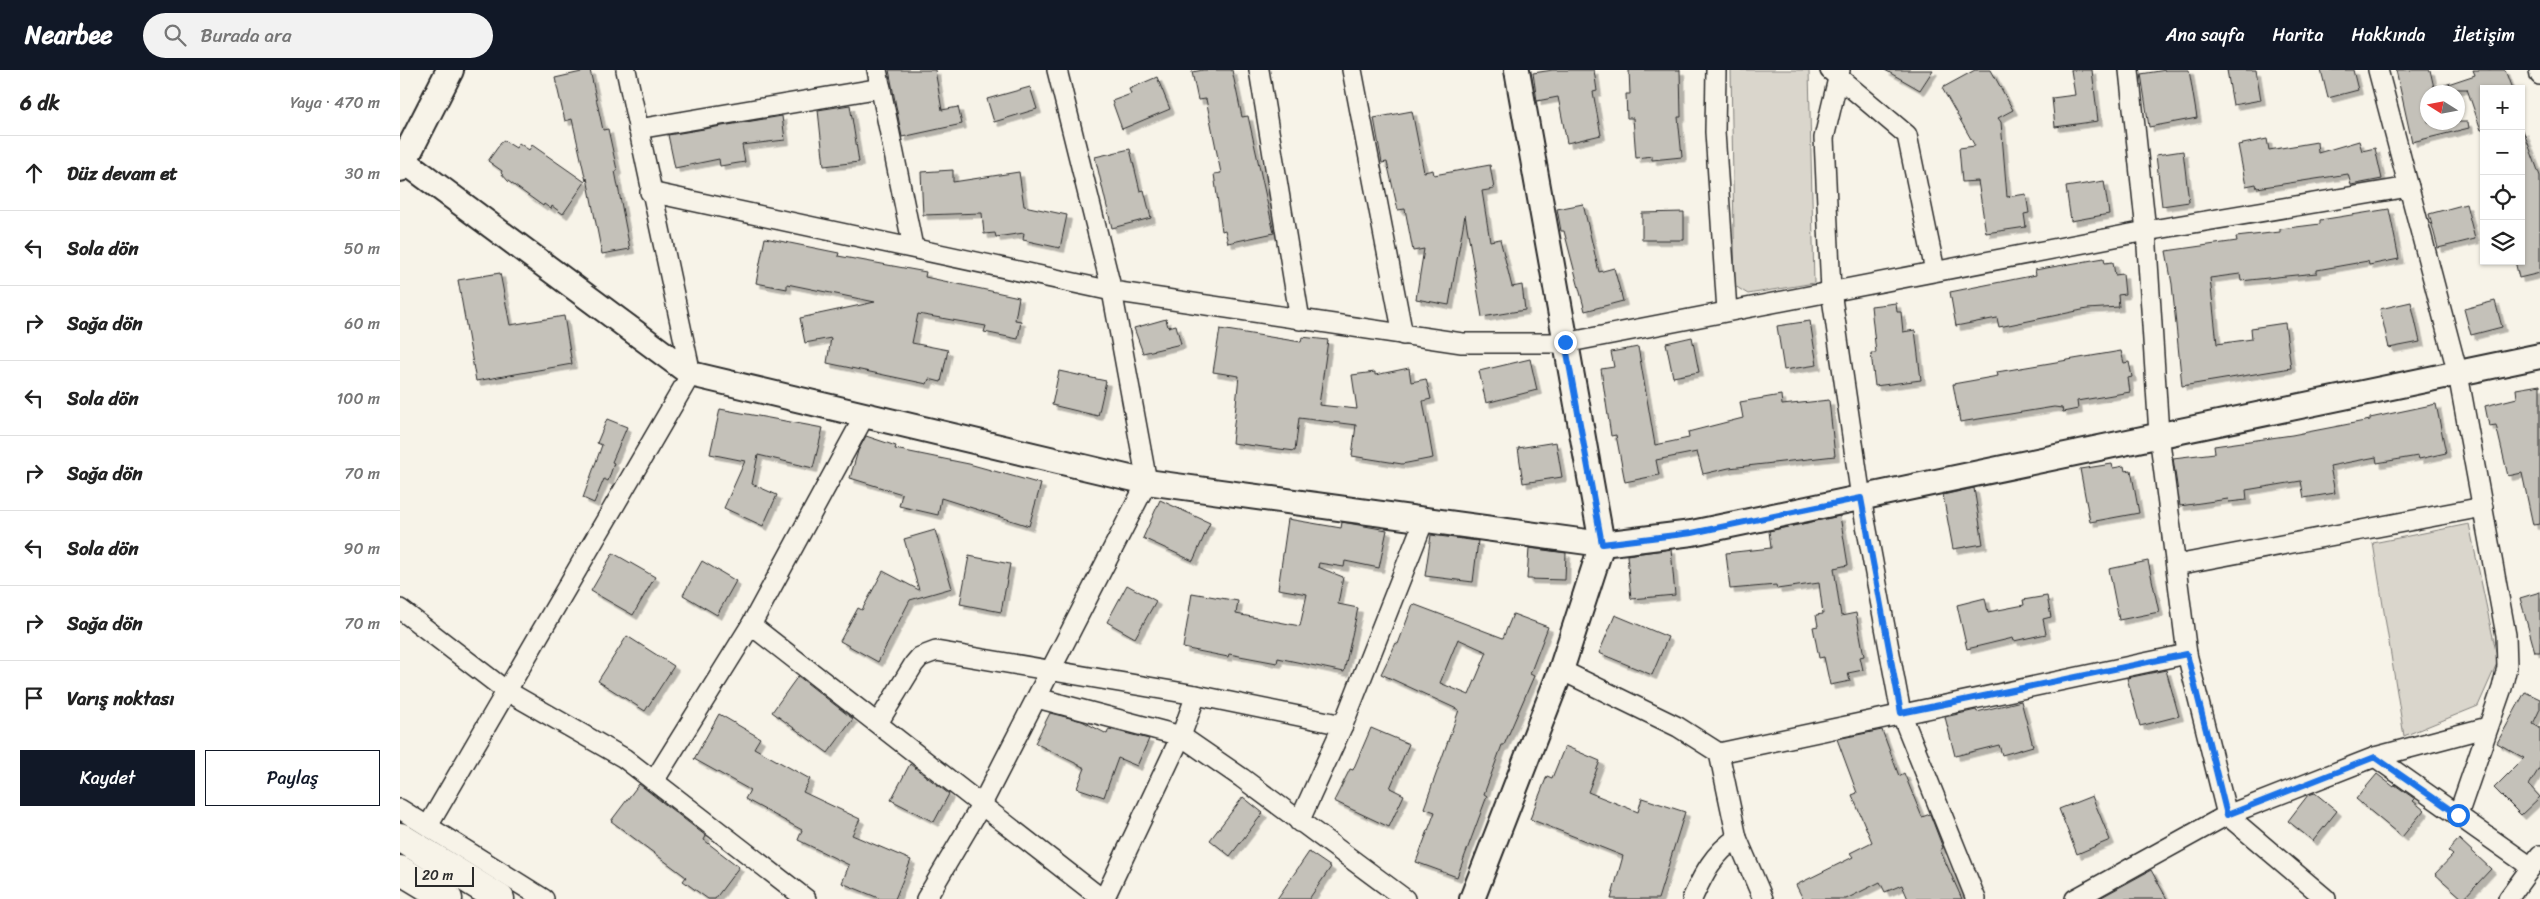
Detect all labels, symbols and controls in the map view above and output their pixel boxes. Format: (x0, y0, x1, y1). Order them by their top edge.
search box (143, 13, 493, 58)
text: Nearbee (25, 14, 113, 56)
text: Burada ara (201, 19, 291, 52)
text: Ana sayfa (2166, 19, 2244, 51)
text: Harita (2272, 19, 2323, 51)
text: Hakkında (2351, 19, 2426, 51)
text: İletişim (2454, 19, 2515, 51)
icon: search (161, 21, 189, 49)
text: 6 dk (20, 84, 60, 122)
north arrow (2420, 85, 2465, 130)
map controls (2480, 85, 2525, 265)
button: + (2480, 85, 2525, 130)
text: Yaya · 470 m (290, 88, 380, 117)
button: − (2480, 130, 2525, 175)
text: Düz devam et (67, 157, 178, 190)
icon: ahead (20, 159, 48, 187)
text: 30 m (345, 159, 380, 188)
button: locate (2480, 175, 2525, 220)
button: layers (2480, 220, 2525, 265)
text: Sola dön (67, 232, 138, 265)
icon: left (20, 234, 48, 262)
text: 50 m (344, 234, 380, 263)
text: Sağa dön (67, 307, 142, 340)
icon: right (20, 309, 48, 337)
text: 60 m (344, 309, 380, 338)
route end (1554, 331, 1577, 354)
text: Sola dön (67, 382, 138, 415)
icon: left (20, 384, 48, 412)
text: 100 m (336, 384, 380, 413)
text: Sağa dön (67, 457, 142, 490)
icon: right (20, 459, 48, 487)
text: 70 m (344, 459, 380, 488)
text: Sola dön (67, 532, 138, 565)
icon: left (20, 534, 48, 562)
text: 90 m (344, 534, 380, 563)
text: Sağa dön (67, 607, 142, 640)
icon: right (20, 609, 48, 637)
text: 70 m (344, 609, 380, 638)
text: Varış noktası (67, 682, 174, 715)
icon: arrive (20, 684, 48, 712)
button: Kaydet (20, 750, 195, 806)
button: Paylaş (205, 750, 380, 806)
route start (2447, 804, 2470, 827)
text: 20 m (422, 863, 453, 888)
scale bar (415, 864, 474, 887)

